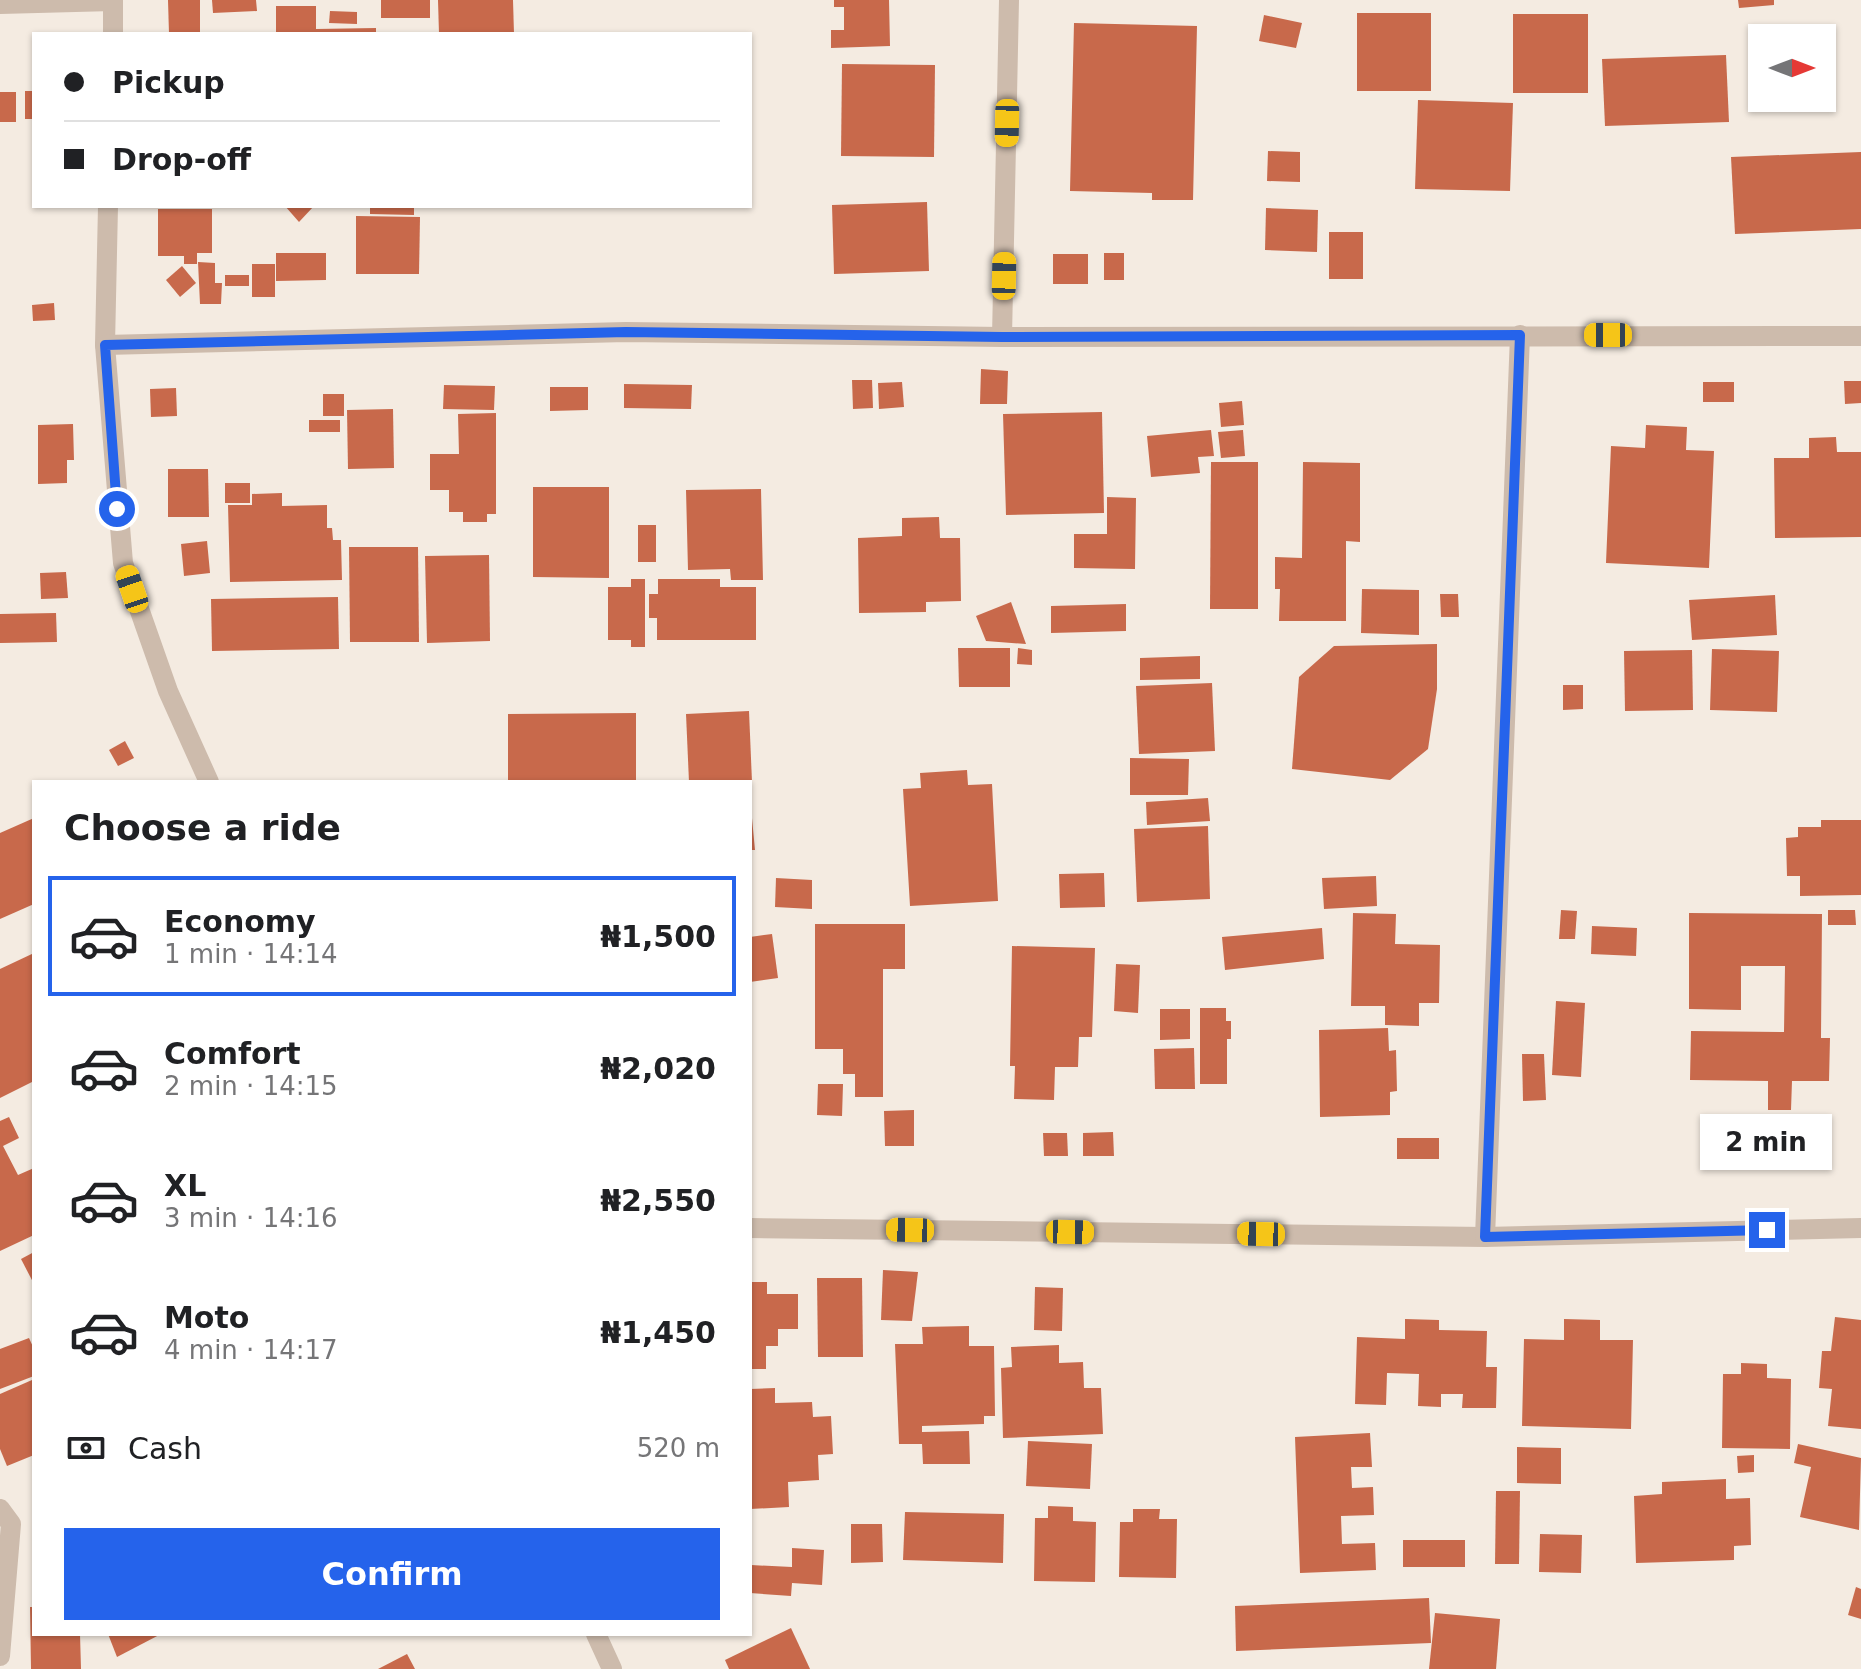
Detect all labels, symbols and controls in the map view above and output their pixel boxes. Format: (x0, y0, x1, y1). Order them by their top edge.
north arrow (1748, 24, 1836, 112)
map controls (1748, 24, 1836, 112)
text: Pickup (112, 65, 225, 100)
car (995, 99, 1019, 147)
text: Drop-off (112, 142, 251, 177)
car (992, 252, 1016, 300)
car (1584, 323, 1632, 347)
route start (99, 491, 135, 527)
car (113, 562, 151, 616)
text: Choose a ride (64, 807, 341, 848)
icon: car (68, 900, 140, 972)
text: Economy (164, 904, 316, 939)
text: ₦1,500 (600, 919, 716, 954)
text: 1 min · 14:14 (164, 939, 338, 969)
icon: car (68, 1032, 140, 1104)
text: Comfort (164, 1036, 301, 1071)
text: ₦2,020 (600, 1051, 716, 1086)
text: 2 min · 14:15 (164, 1071, 338, 1101)
callout: 2 min (1701, 1114, 1833, 1170)
text: 2 min (1725, 1127, 1807, 1157)
icon: car (68, 1164, 140, 1236)
text: XL (164, 1168, 206, 1203)
text: ₦2,550 (600, 1183, 716, 1218)
text: 3 min · 14:16 (164, 1203, 338, 1233)
route end (1749, 1212, 1785, 1248)
car (886, 1218, 934, 1242)
car (1046, 1220, 1094, 1244)
car (1237, 1222, 1285, 1246)
icon: car (68, 1296, 140, 1368)
text: Moto (164, 1300, 249, 1335)
text: ₦1,450 (600, 1315, 716, 1350)
text: 4 min · 14:17 (164, 1335, 338, 1365)
icon: cash (64, 1426, 108, 1470)
text: Cash (128, 1431, 202, 1466)
text: 520 m (637, 1433, 720, 1463)
button: Confirm (64, 1528, 720, 1620)

